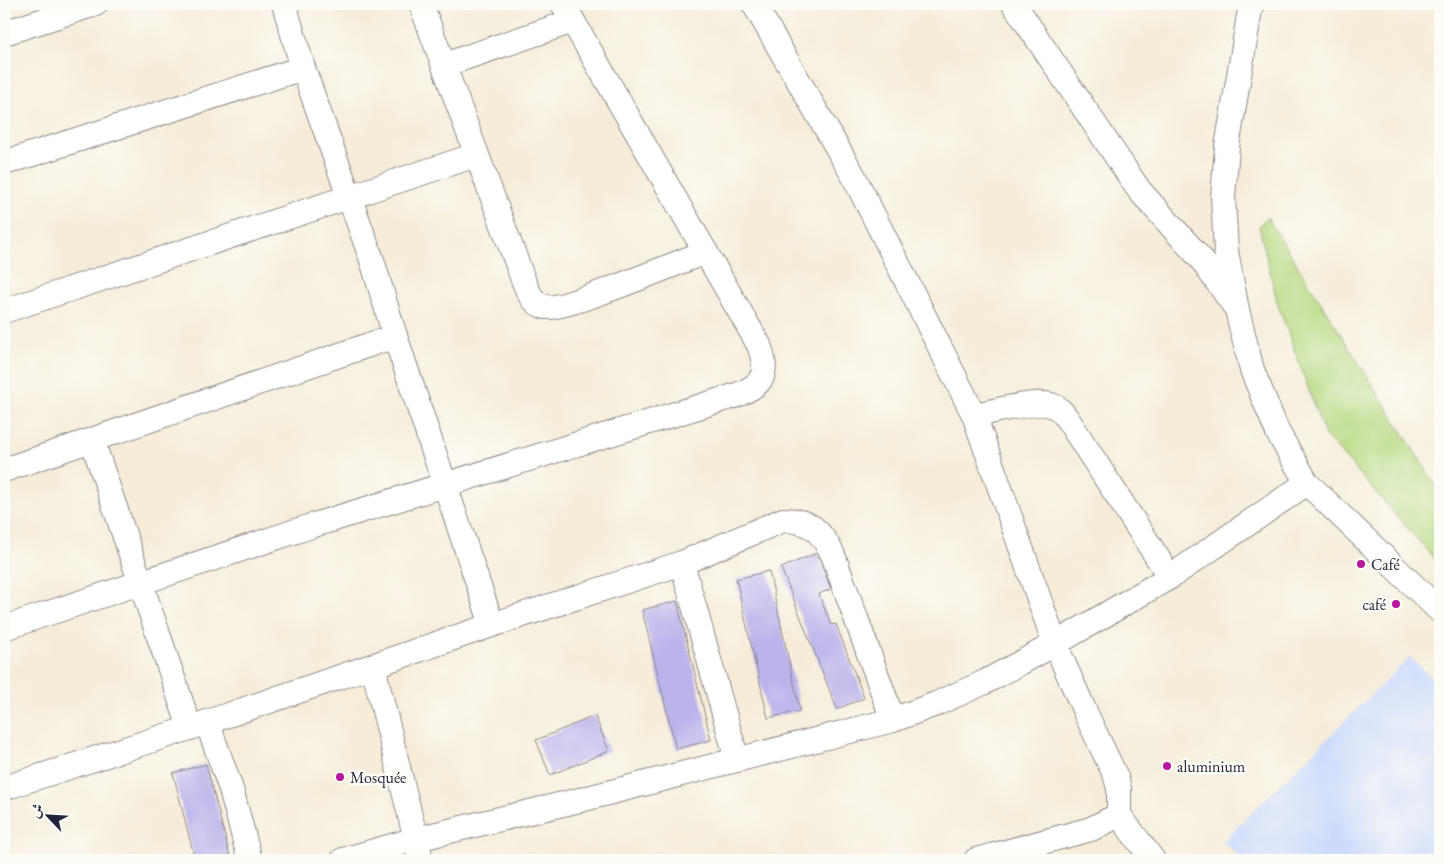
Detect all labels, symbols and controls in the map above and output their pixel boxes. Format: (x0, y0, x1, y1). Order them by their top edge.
place label: Café (1371, 554, 1400, 575)
marker: Café (1355, 558, 1367, 570)
place label: café (1362, 594, 1386, 615)
marker: café (1390, 598, 1402, 610)
place label: aluminium (1177, 756, 1246, 777)
marker: aluminium (1161, 760, 1173, 772)
place label: Mosquée (350, 767, 406, 788)
marker: Mosquée (334, 771, 346, 783)
north arrow (22, 792, 72, 842)
text: ش (25, 800, 47, 821)

